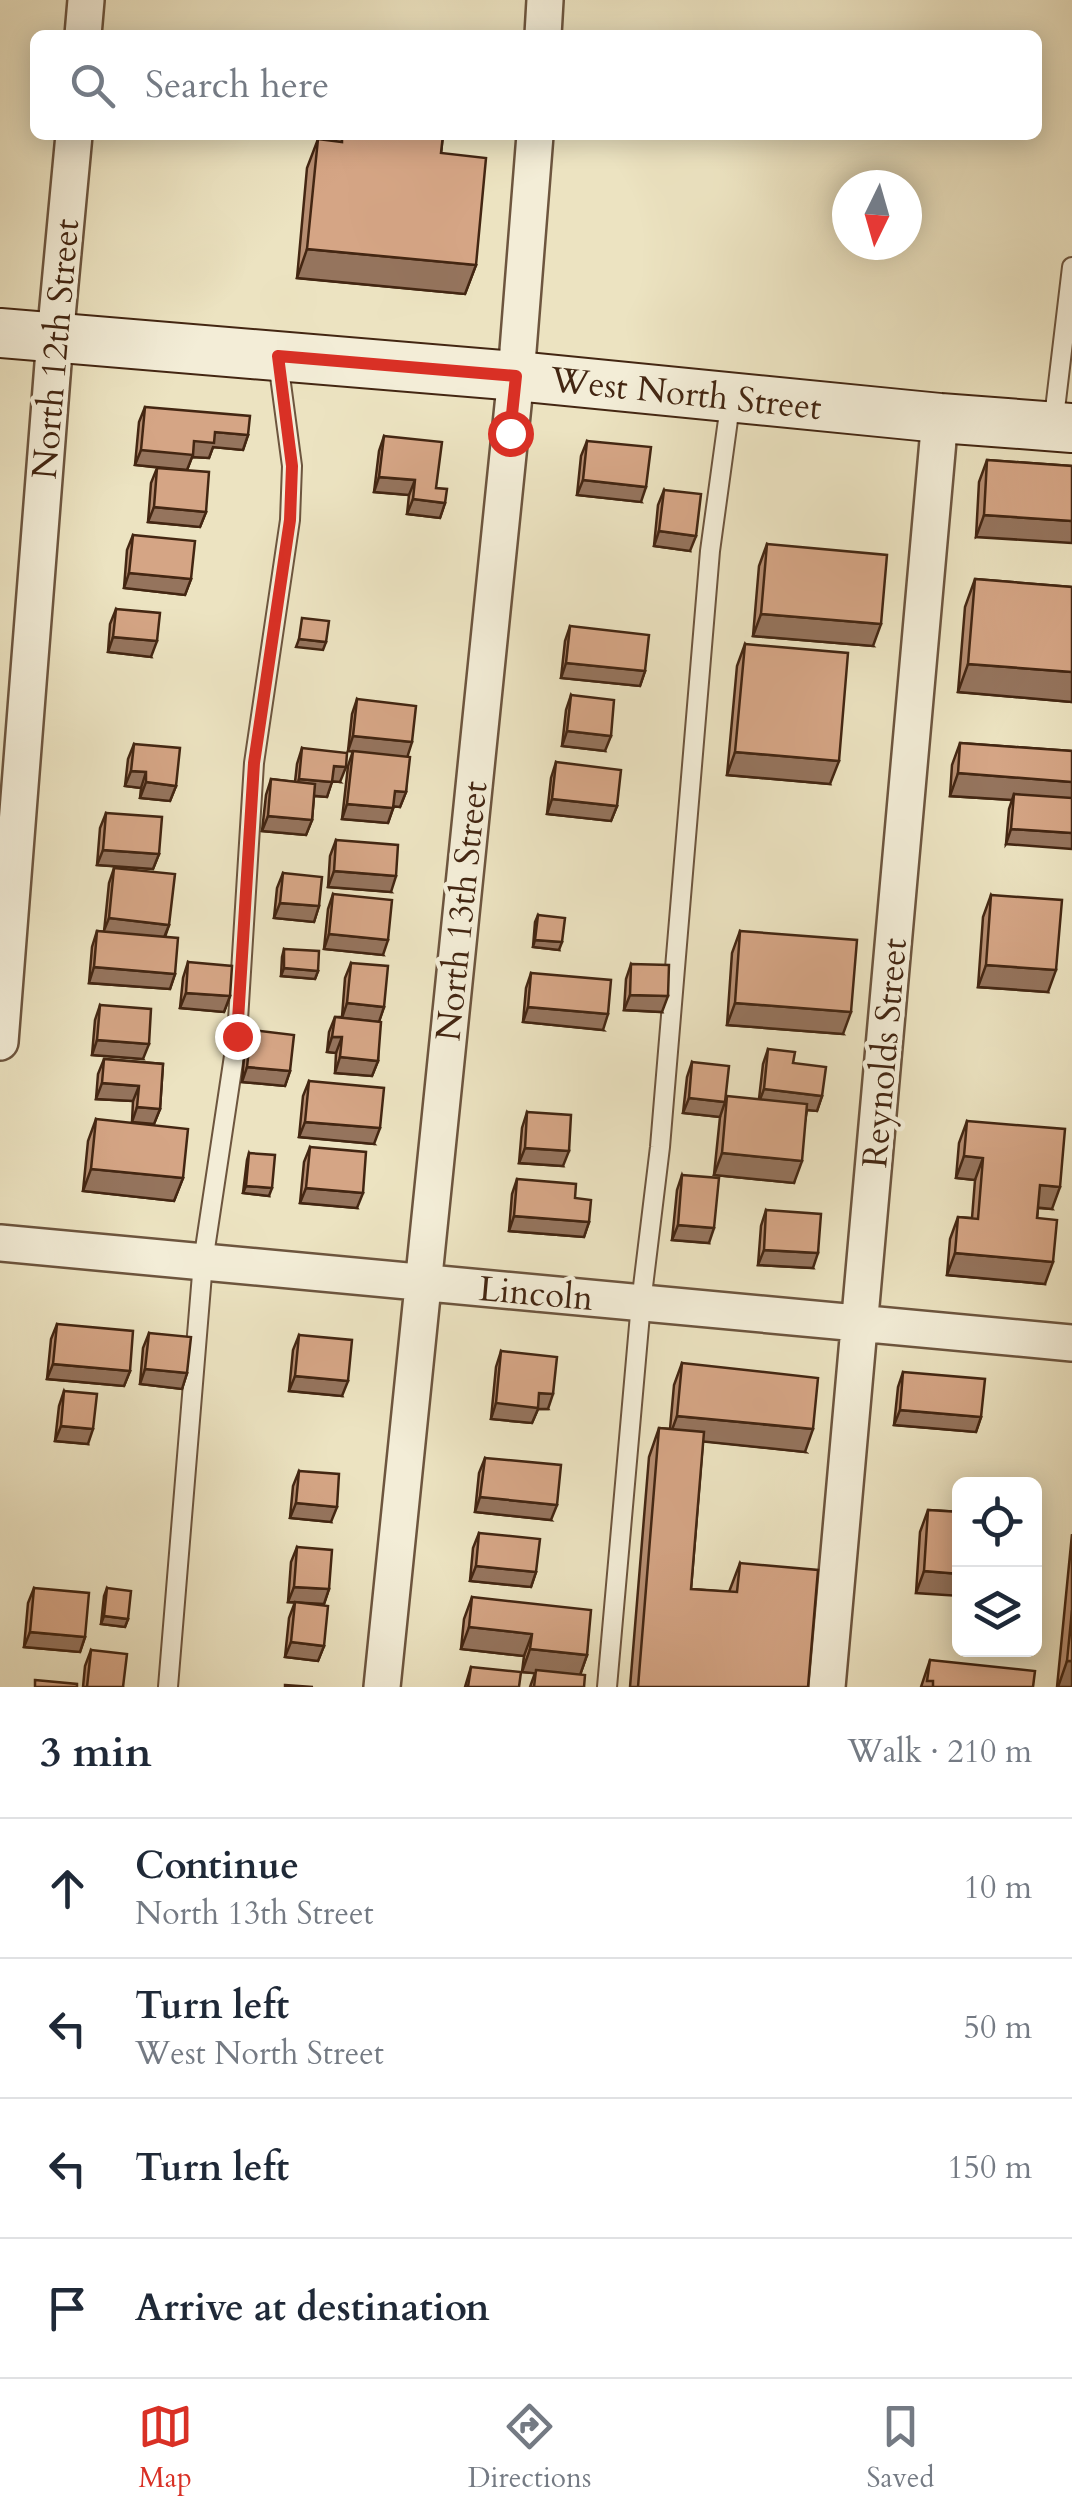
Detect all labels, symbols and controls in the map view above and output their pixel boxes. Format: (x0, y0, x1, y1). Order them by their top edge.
search box (30, 30, 1042, 140)
icon: search (65, 58, 120, 113)
text: Search here (145, 59, 329, 111)
north arrow (832, 170, 922, 260)
street label: North 12th Street (21, 217, 91, 481)
street label: West North Street (547, 356, 824, 432)
route start (488, 411, 534, 457)
street label: North 13th Street (424, 779, 500, 1043)
street label: Reynolds Street (851, 936, 919, 1170)
route end (215, 1014, 261, 1060)
street label: Lincoln (477, 1265, 595, 1323)
map controls (952, 1477, 1042, 1657)
button: locate (952, 1477, 1042, 1567)
button: layers (952, 1567, 1042, 1657)
text: 3 min (40, 1724, 152, 1781)
text: Walk · 210 m (847, 1730, 1032, 1774)
text: Continue (135, 1840, 299, 1892)
icon: ahead (40, 1861, 95, 1916)
text: 10 m (964, 1866, 1032, 1910)
text: North 13th Street (135, 1892, 374, 1936)
text: Turn left (135, 1980, 289, 2032)
icon: left (40, 2001, 95, 2056)
text: 50 m (964, 2006, 1032, 2050)
text: West North Street (135, 2032, 384, 2076)
icon: left (40, 2141, 95, 2196)
text: Turn left (135, 2142, 289, 2194)
text: 150 m (947, 2146, 1032, 2190)
icon: arrive (40, 2281, 95, 2336)
text: Arrive at destination (135, 2282, 490, 2334)
tab: Map (138, 2399, 193, 2497)
tab: Directions (468, 2399, 591, 2497)
tab: Saved (866, 2399, 934, 2497)

